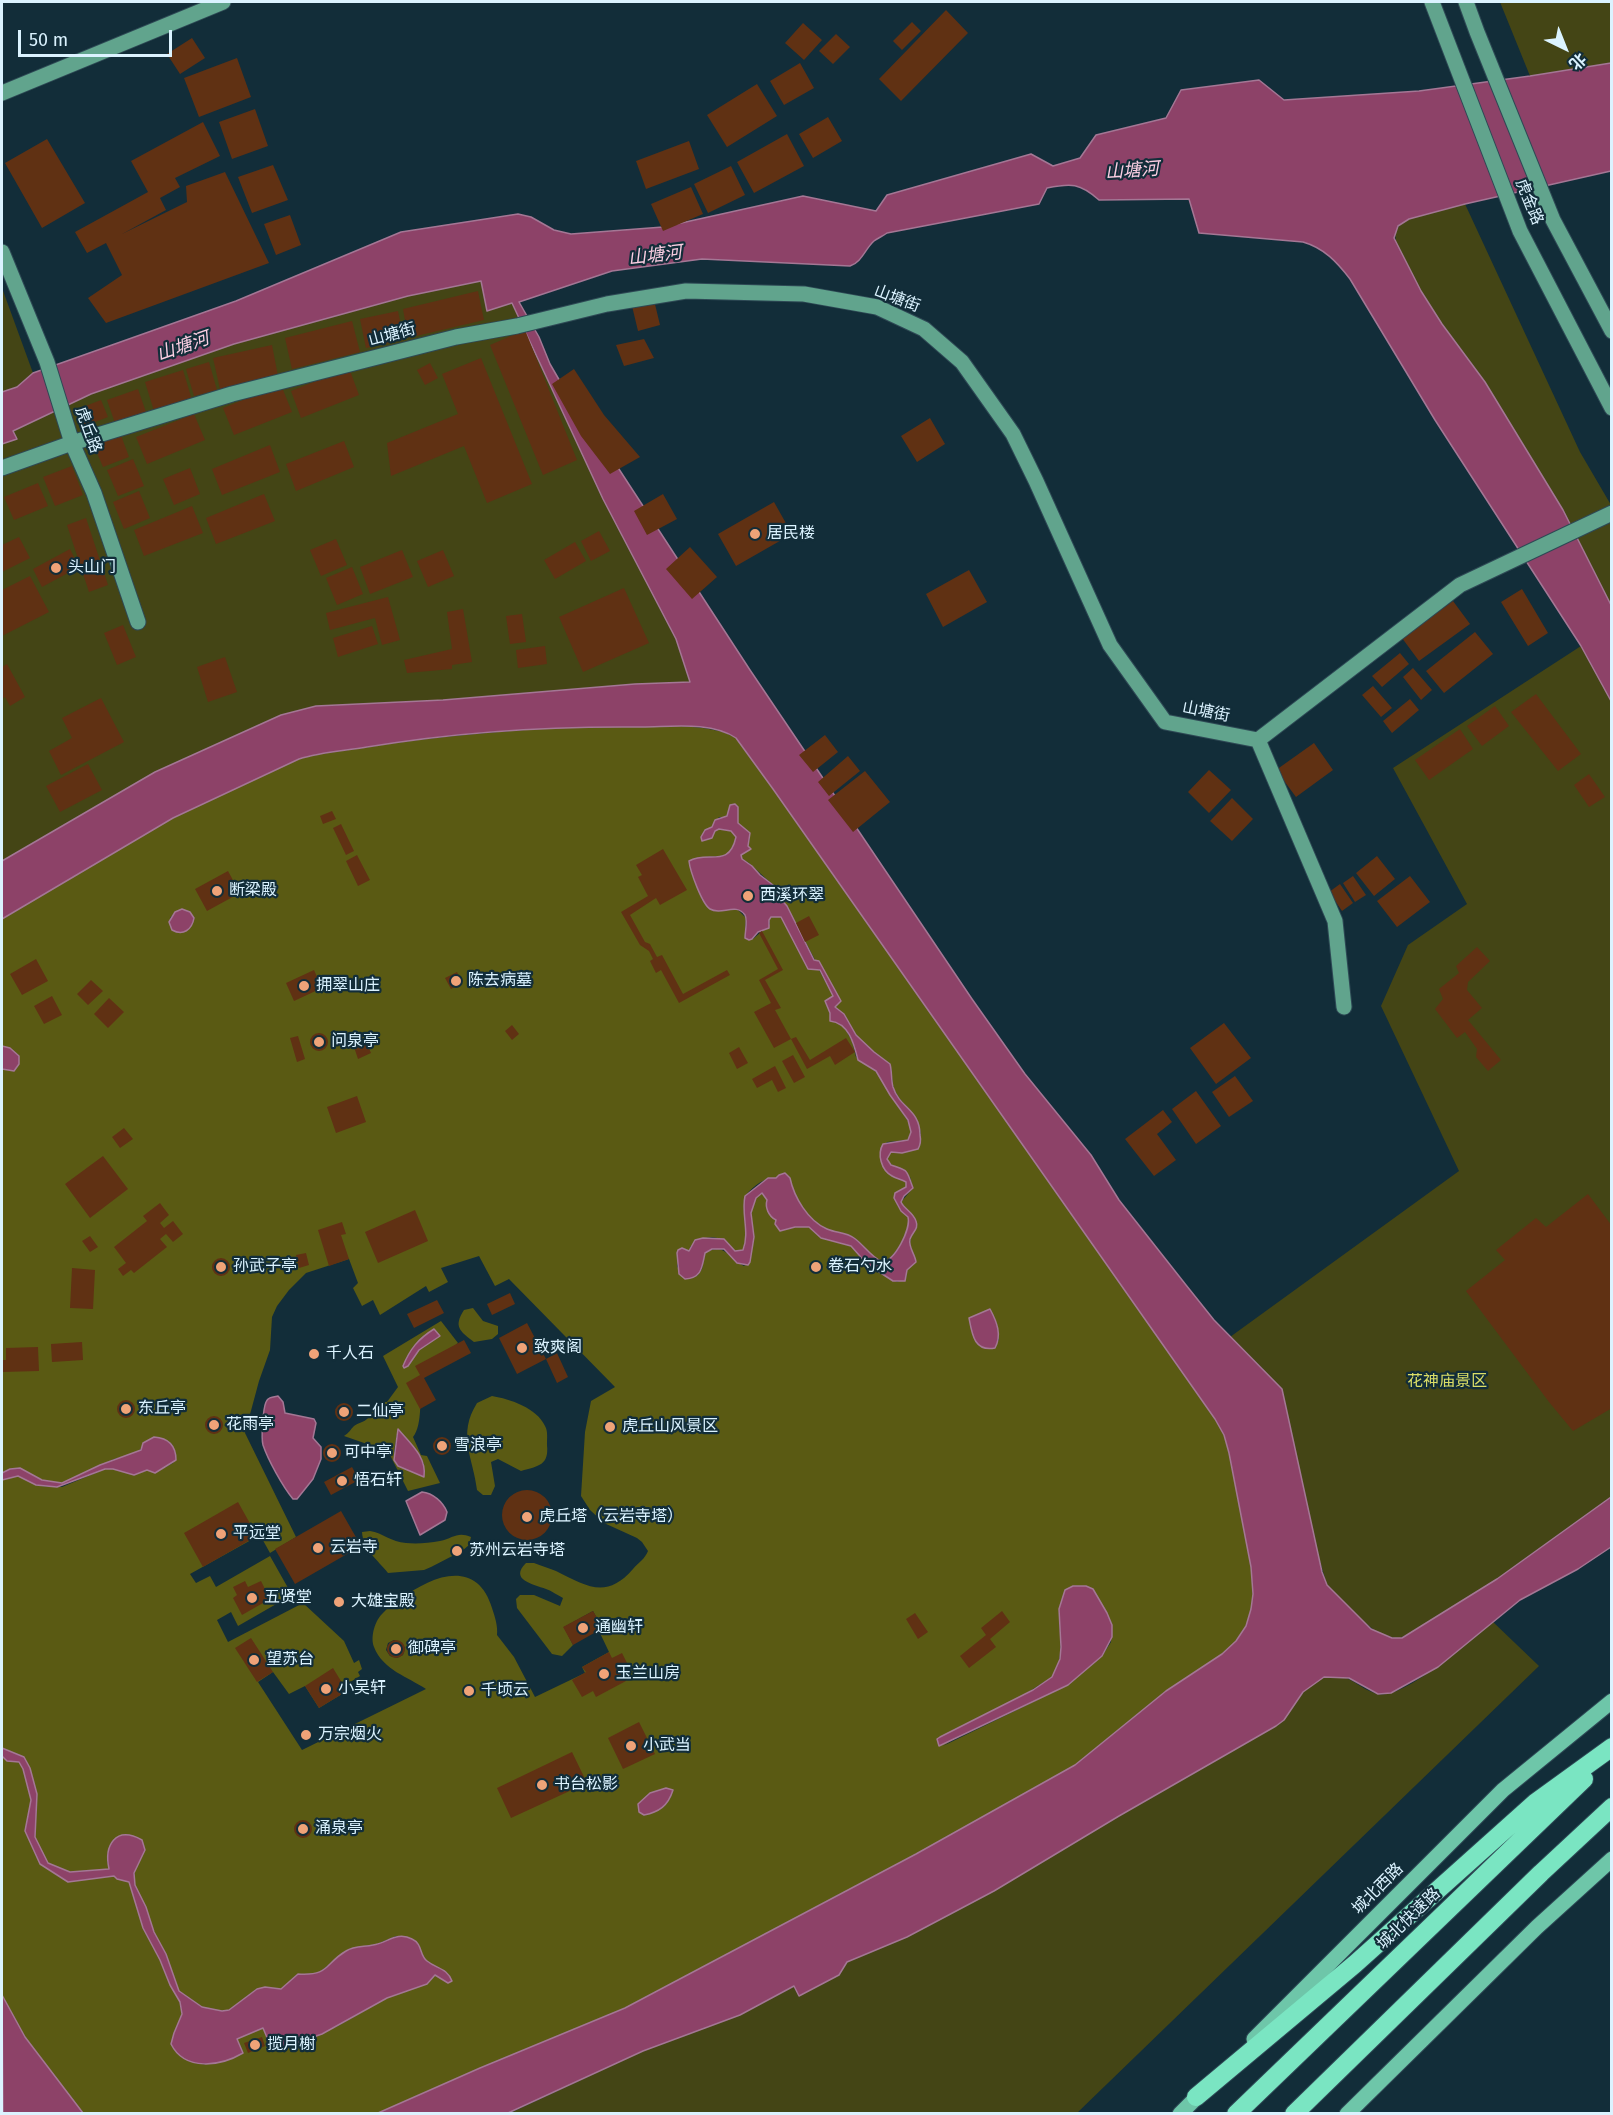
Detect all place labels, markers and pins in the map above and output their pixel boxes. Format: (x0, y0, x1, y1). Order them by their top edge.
place label: 居民楼 (767, 524, 815, 544)
marker: 居民楼 (748, 527, 762, 541)
place label: 头山门 (68, 558, 116, 578)
marker: 头山门 (49, 561, 63, 575)
place label: 断梁殿 (229, 881, 277, 901)
marker: 断梁殿 (210, 884, 224, 898)
place label: 西溪环翠 (760, 886, 824, 906)
marker: 西溪环翠 (741, 889, 755, 903)
place label: 陈去病墓 (468, 971, 532, 991)
marker: 陈去病墓 (449, 974, 463, 988)
place label: 拥翠山庄 (316, 976, 380, 996)
marker: 拥翠山庄 (297, 979, 311, 993)
place label: 问泉亭 (331, 1032, 379, 1052)
marker: 问泉亭 (312, 1035, 326, 1049)
place label: 孙武子亭 (233, 1257, 297, 1277)
place label: 卷石勺水 (828, 1257, 892, 1277)
marker: 孙武子亭 (214, 1260, 228, 1274)
marker: 卷石勺水 (809, 1260, 823, 1274)
place label: 致爽阁 (534, 1338, 582, 1358)
marker: 致爽阁 (515, 1341, 529, 1355)
place label: 千人石 (326, 1344, 374, 1364)
marker: 千人石 (307, 1347, 321, 1361)
place label: 东丘亭 (138, 1399, 186, 1419)
marker: 东丘亭 (119, 1402, 133, 1416)
place label: 二仙亭 (356, 1402, 404, 1422)
marker: 二仙亭 (337, 1405, 351, 1419)
place label: 花雨亭 (226, 1415, 274, 1435)
place label: 虎丘山风景区 (622, 1417, 718, 1437)
marker: 花雨亭 (207, 1418, 221, 1432)
marker: 虎丘山风景区 (603, 1420, 617, 1434)
place label: 雪浪亭 (454, 1436, 502, 1456)
marker: 雪浪亭 (435, 1439, 449, 1453)
place label: 可中亭 (344, 1443, 392, 1463)
marker: 可中亭 (325, 1446, 339, 1460)
place label: 悟石轩 (354, 1471, 402, 1491)
marker: 悟石轩 (335, 1474, 349, 1488)
place label: 虎丘塔（云岩寺塔） (539, 1507, 683, 1527)
marker: 虎丘塔（云岩寺塔） (520, 1510, 534, 1524)
place label: 平远堂 (233, 1524, 281, 1544)
marker: 平远堂 (214, 1527, 228, 1541)
place label: 云岩寺 (330, 1538, 378, 1558)
marker: 云岩寺 (311, 1541, 325, 1555)
place label: 苏州云岩寺塔 (469, 1541, 565, 1561)
marker: 苏州云岩寺塔 (450, 1544, 464, 1558)
place label: 五贤堂 (264, 1588, 312, 1608)
marker: 五贤堂 (245, 1591, 259, 1605)
place label: 大雄宝殿 (351, 1592, 415, 1612)
marker: 大雄宝殿 (332, 1595, 346, 1609)
place label: 通幽轩 (595, 1618, 643, 1638)
marker: 通幽轩 (576, 1621, 590, 1635)
place label: 御碑亭 (408, 1639, 456, 1659)
marker: 御碑亭 (389, 1642, 403, 1656)
place label: 望苏台 (266, 1650, 314, 1670)
marker: 望苏台 (247, 1653, 261, 1667)
place label: 玉兰山房 (616, 1664, 680, 1684)
marker: 玉兰山房 (597, 1667, 611, 1681)
place label: 小吴轩 (338, 1679, 386, 1699)
place label: 千顷云 (481, 1681, 529, 1701)
marker: 小吴轩 (319, 1682, 333, 1696)
marker: 千顷云 (462, 1684, 476, 1698)
place label: 万宗烟火 (318, 1725, 382, 1745)
marker: 万宗烟火 (299, 1728, 313, 1742)
place label: 小武当 (643, 1736, 691, 1756)
marker: 小武当 (624, 1739, 638, 1753)
place label: 书台松影 (554, 1775, 618, 1795)
marker: 书台松影 (535, 1778, 549, 1792)
place label: 涌泉亭 (315, 1819, 363, 1839)
marker: 涌泉亭 (296, 1822, 310, 1836)
place label: 揽月榭 (267, 2035, 315, 2055)
marker: 揽月榭 (248, 2038, 262, 2052)

